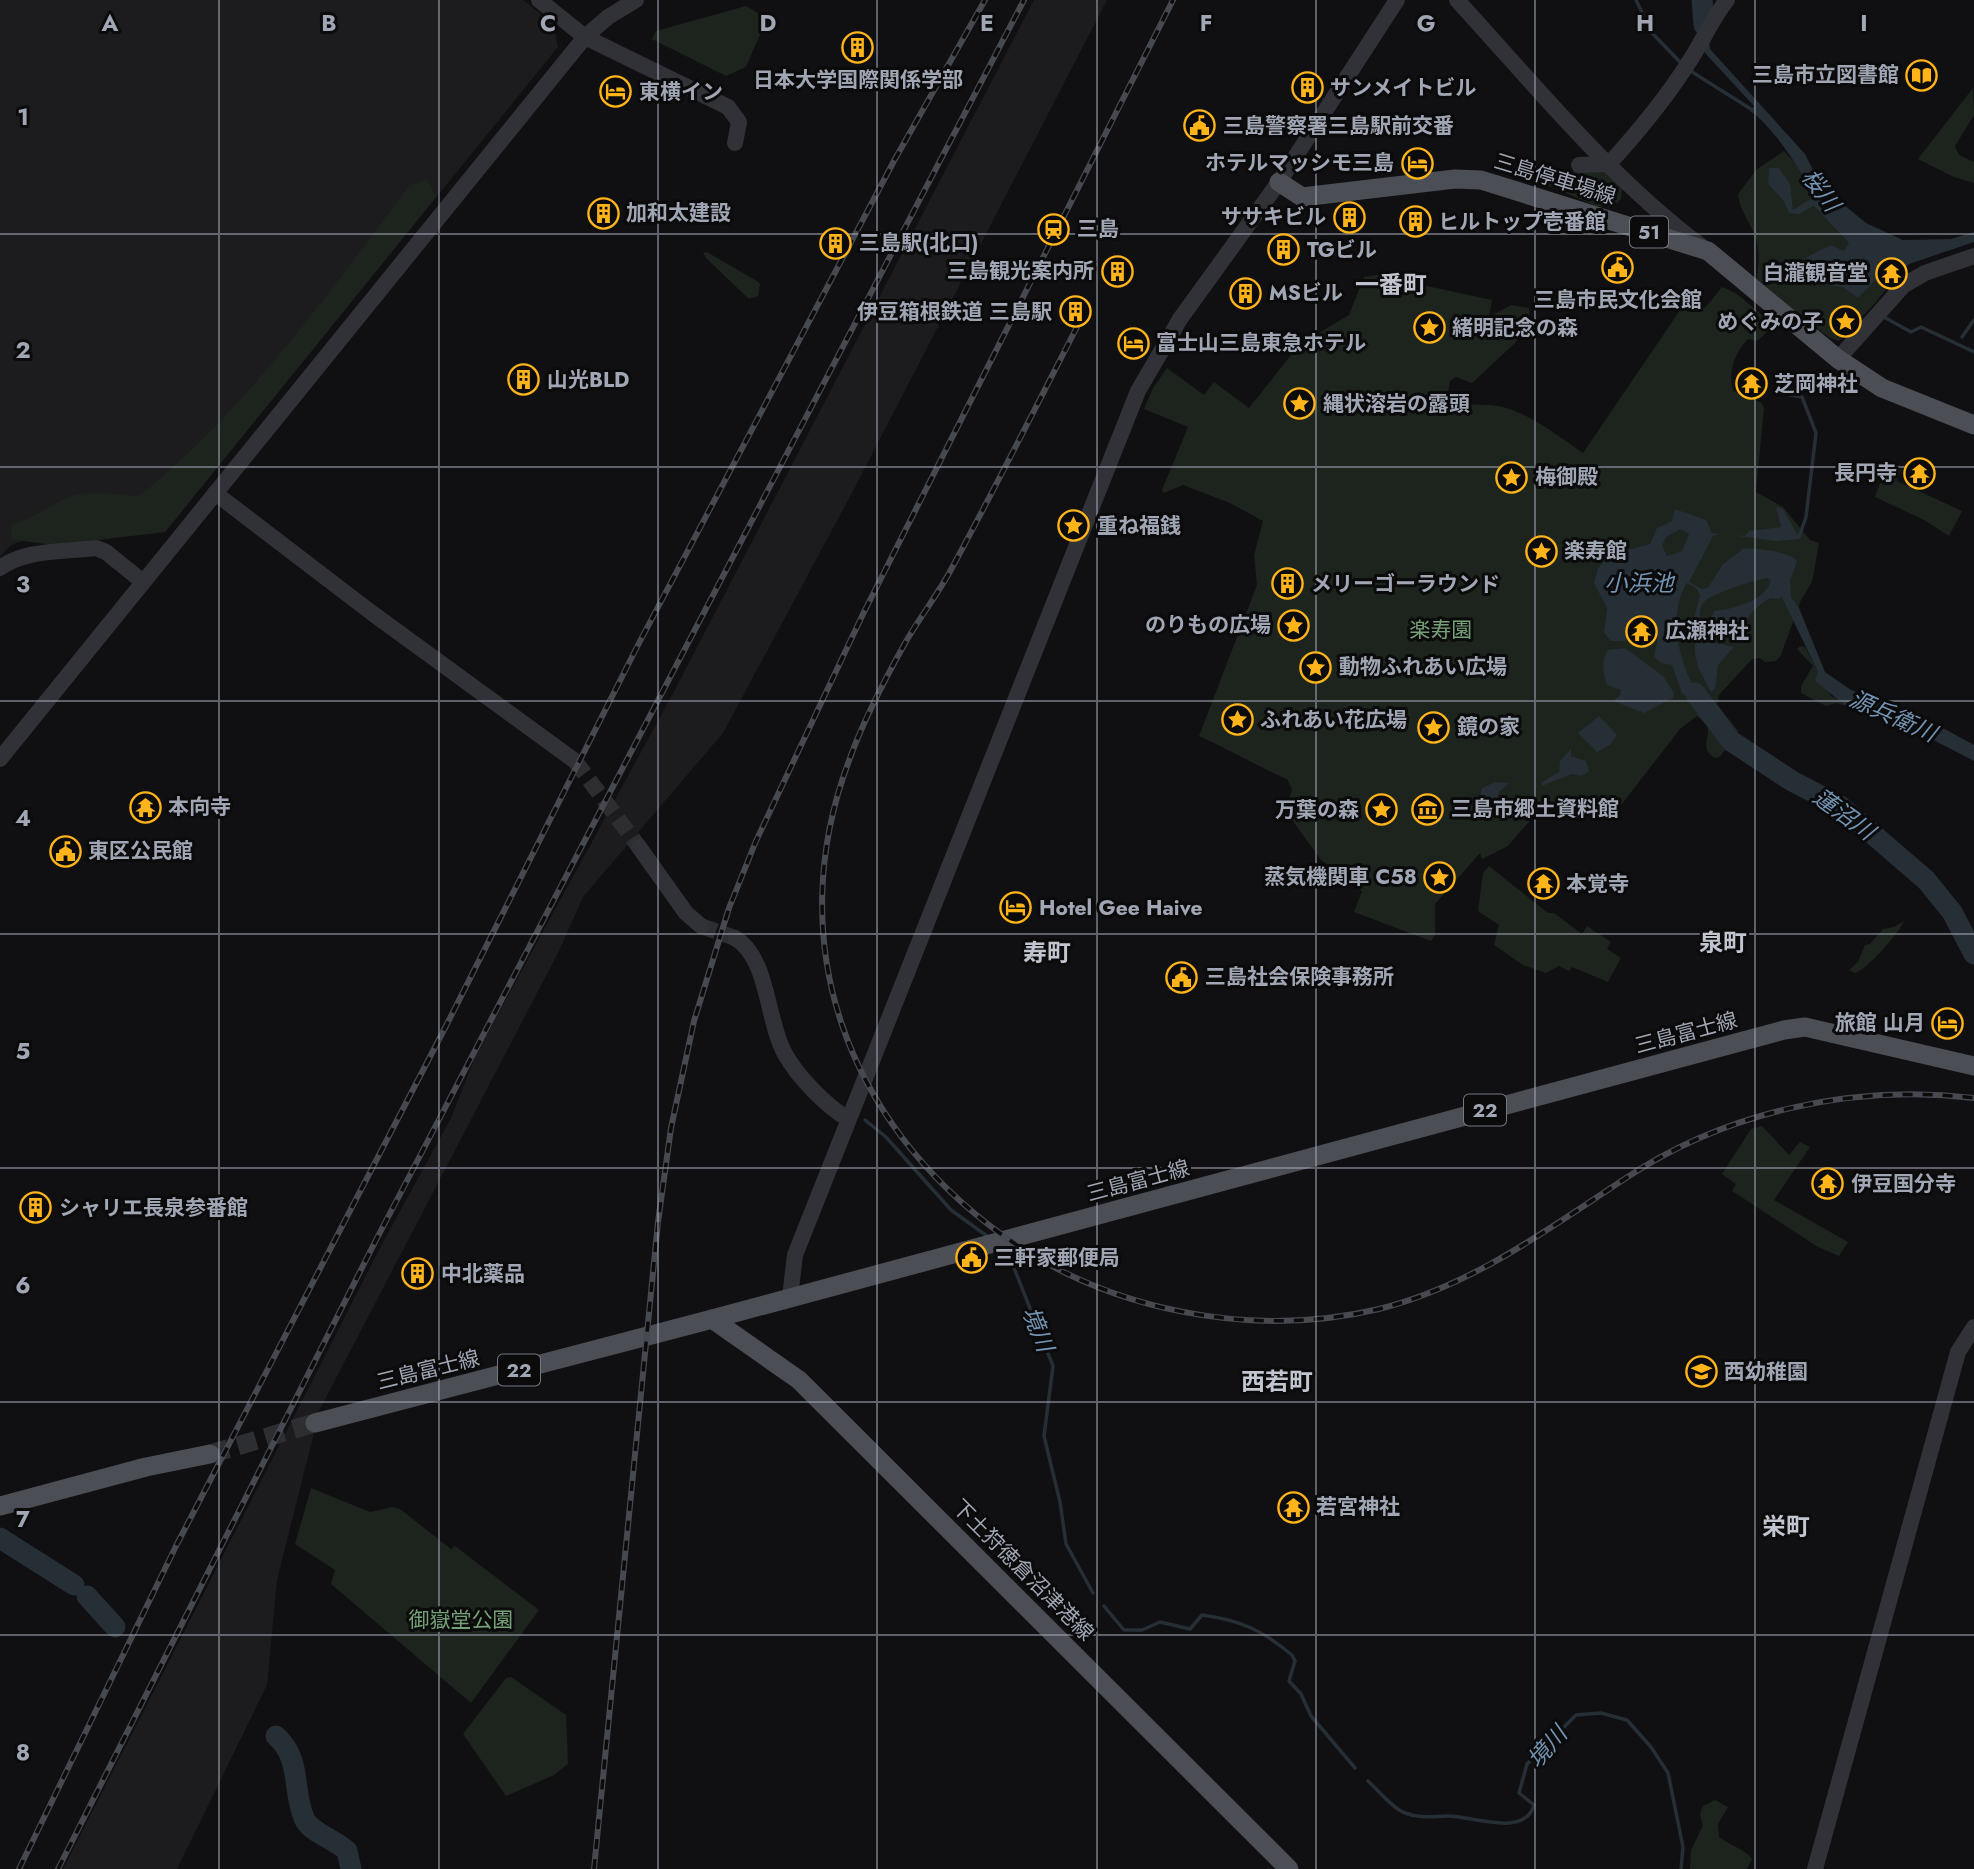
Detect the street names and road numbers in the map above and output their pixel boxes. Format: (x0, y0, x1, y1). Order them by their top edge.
street label: 三島停車場線 (1490, 146, 1620, 212)
road number: 51 (1630, 216, 1668, 248)
street label: 三島富士線 (1631, 1005, 1741, 1061)
road number: 22 (1464, 1094, 1506, 1126)
street label: 三島富士線 (1083, 1153, 1193, 1209)
street label: 三島富士線 (373, 1343, 483, 1397)
road number: 22 (498, 1354, 540, 1386)
street label: 下土狩徳倉沼津港線 (946, 1493, 1100, 1647)

